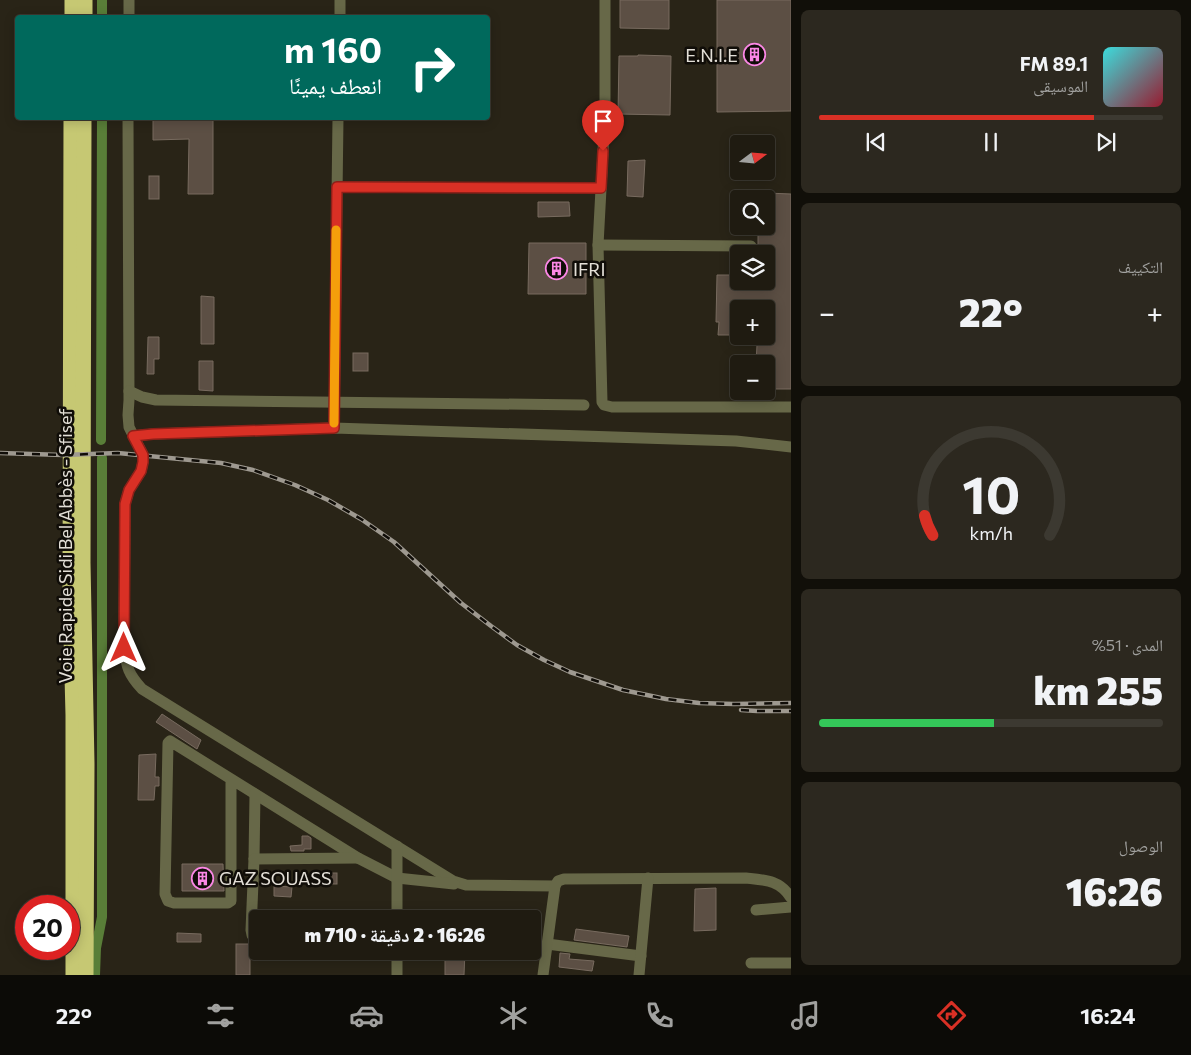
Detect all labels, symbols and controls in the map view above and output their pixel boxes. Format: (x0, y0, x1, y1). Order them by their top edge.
text: 160 m (284, 27, 382, 70)
icon: right (400, 35, 465, 100)
building icon: E.N.I.E (742, 43, 766, 67)
place label: E.N.I.E (685, 44, 738, 66)
text: 89.1 FM (1020, 52, 1088, 75)
text: انعطف يمينًا (289, 72, 382, 99)
text: الموسيقى (1033, 76, 1088, 95)
pin (582, 100, 624, 151)
icon: arrive (589, 107, 617, 135)
icon: previous (862, 128, 890, 156)
icon: pause (977, 128, 1005, 156)
icon: next (1092, 128, 1120, 156)
north arrow (730, 135, 775, 180)
map controls (730, 135, 775, 400)
button: search (730, 190, 775, 235)
button: layers (730, 245, 775, 290)
building icon: IFRI (545, 257, 569, 281)
text: التكييف (1118, 257, 1163, 276)
place label: IFRI (573, 258, 605, 280)
text: 22° (959, 288, 1023, 335)
text: − (819, 295, 835, 329)
text: + (1147, 295, 1163, 329)
button: + (730, 300, 775, 345)
button: − (730, 355, 775, 400)
street label: Voie Rapide Sidi Bel Abbès - Sfisef (54, 408, 76, 683)
text: 10 (962, 461, 1020, 525)
text: km/h (969, 522, 1013, 544)
position arrow (97, 621, 149, 673)
text: المدى · 51% (1092, 635, 1163, 654)
text: 255 km (1033, 666, 1163, 713)
text: الوصول (1119, 836, 1163, 855)
building icon: GAZ SOUASS (191, 866, 215, 890)
place label: GAZ SOUASS (219, 867, 332, 889)
text: 16:26 (1066, 867, 1163, 914)
speed limit sign: 20 (15, 895, 80, 960)
text: 16:26 · 2 دقيقة · 710 m (305, 923, 485, 946)
icon: filters (203, 998, 238, 1033)
icon: car (349, 998, 384, 1033)
icon: climate (496, 998, 531, 1033)
icon: phone (642, 998, 677, 1033)
icon: music (788, 998, 823, 1033)
icon: directions (934, 998, 969, 1033)
text: 22° (56, 1002, 92, 1029)
text: 16:24 (1080, 1002, 1135, 1029)

